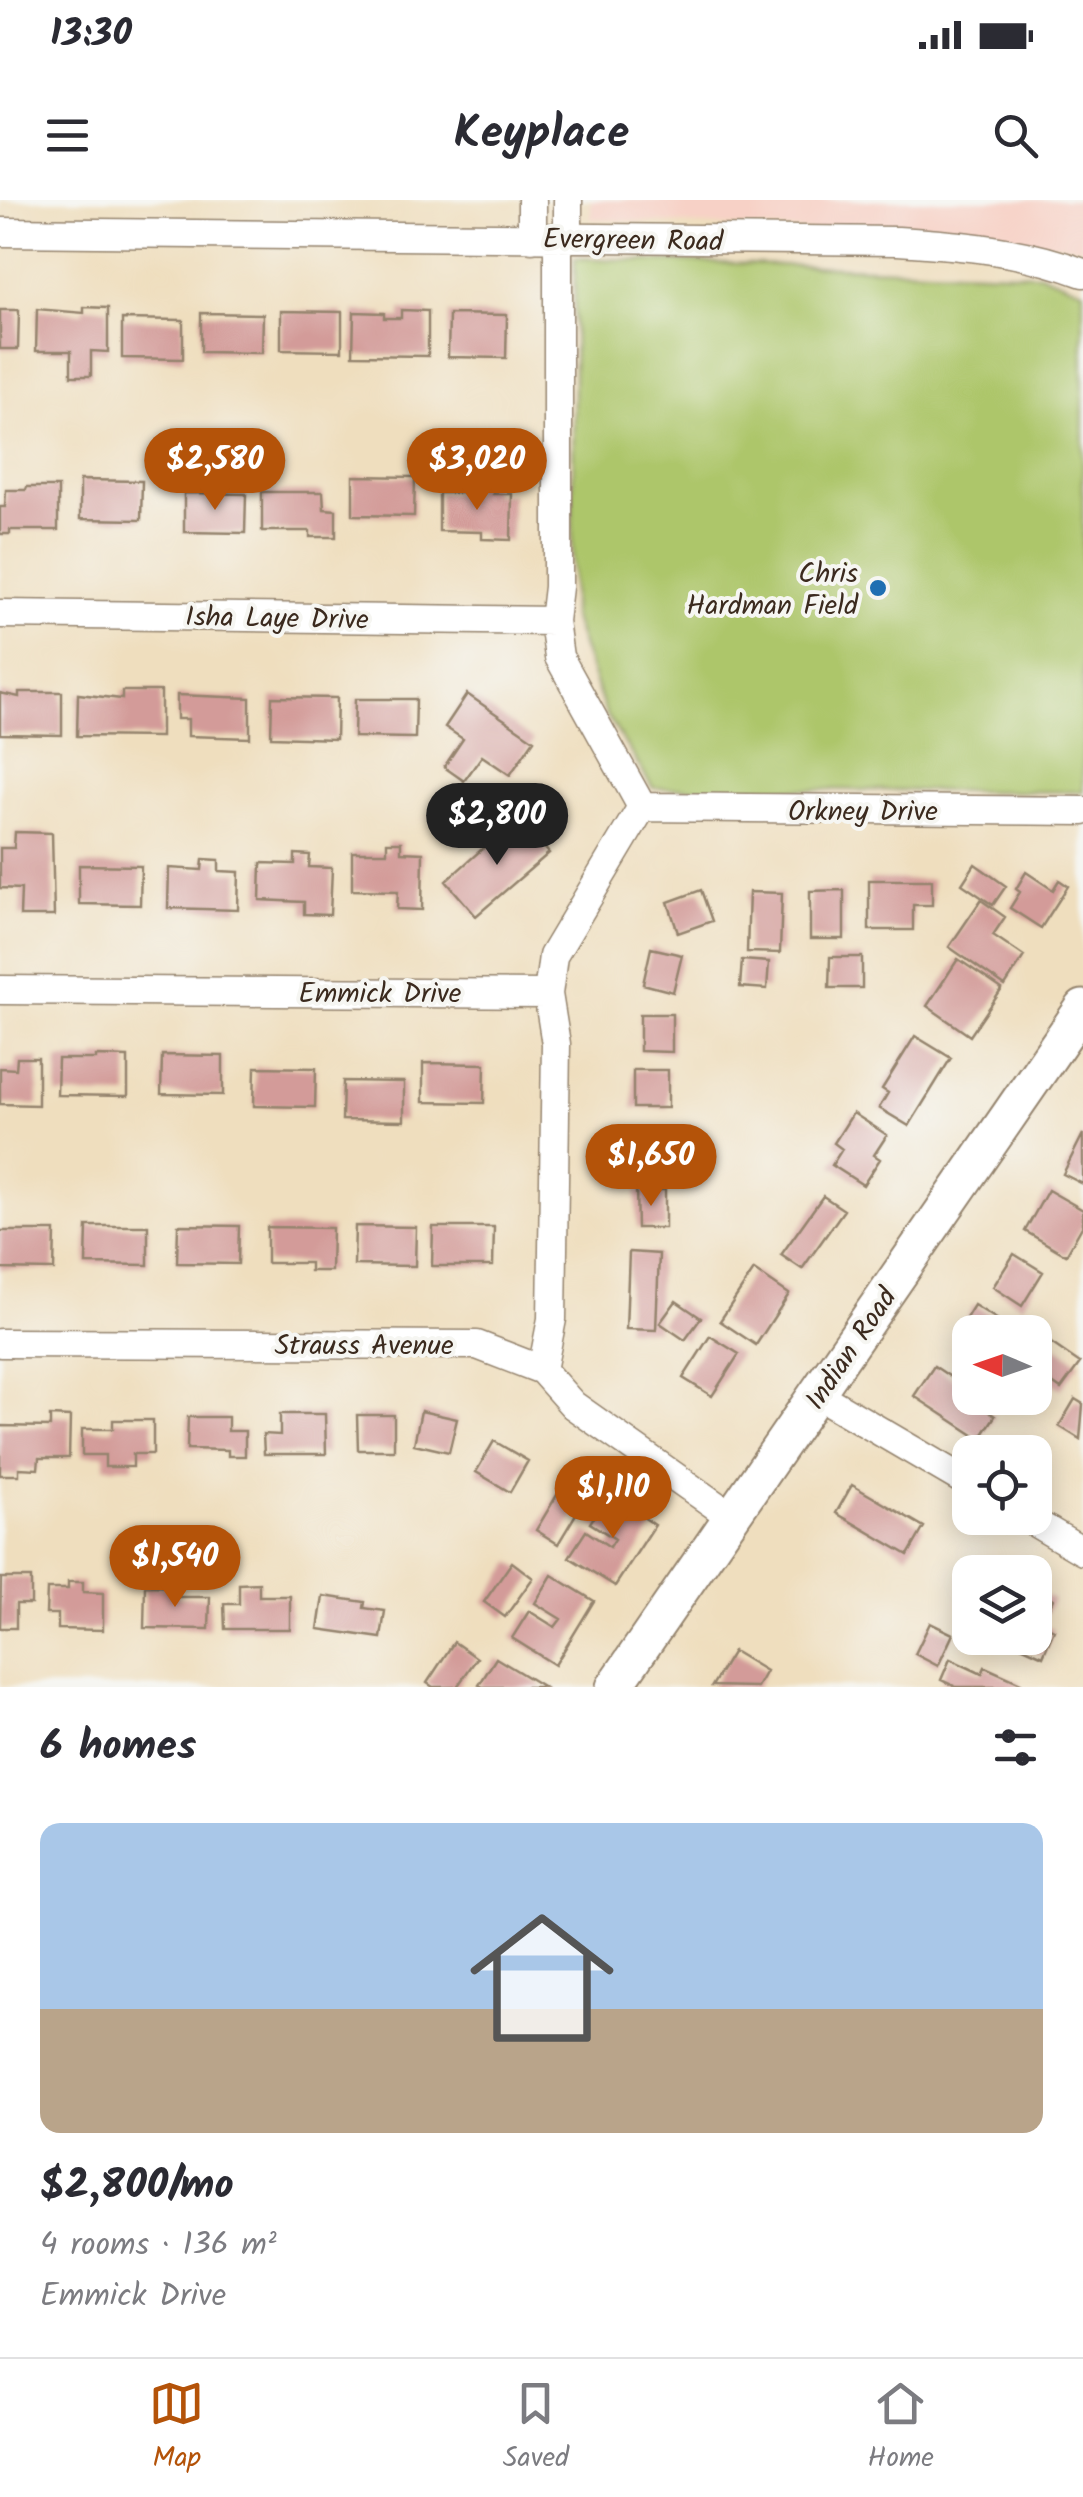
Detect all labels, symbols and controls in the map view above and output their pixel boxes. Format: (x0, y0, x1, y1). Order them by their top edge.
text: 13:30 (50, 5, 132, 65)
text: Keyplace (454, 99, 629, 171)
icon: menu (40, 108, 95, 163)
icon: search (988, 108, 1043, 163)
street label: Evergreen Road (543, 217, 724, 266)
pin: $2,580 (134, 428, 296, 513)
pin: $3,020 (396, 428, 558, 513)
text: $2,580 (166, 435, 264, 486)
text: $3,020 (429, 435, 525, 486)
place label: Chris Hardman Field (687, 552, 859, 629)
marker: Chris Hardman Field (867, 577, 889, 599)
street label: Isha Laye Drive (185, 595, 370, 644)
pin: $2,800 (416, 783, 578, 868)
text: $2,800 (448, 790, 546, 841)
street label: Orkney Drive (788, 790, 938, 835)
street label: Emmick Drive (299, 972, 462, 1017)
pin: $1,650 (570, 1124, 732, 1209)
text: $1,650 (608, 1131, 694, 1182)
street label: Indian Road (794, 1278, 910, 1420)
north arrow (952, 1315, 1052, 1415)
map controls (952, 1315, 1052, 1655)
street label: Strauss Avenue (274, 1324, 454, 1369)
button: locate (952, 1435, 1052, 1535)
pin: $1,110 (532, 1456, 694, 1541)
text: $1,110 (577, 1463, 649, 1514)
pin: $1,540 (94, 1525, 256, 1610)
text: $1,540 (131, 1532, 219, 1583)
button: layers (952, 1555, 1052, 1655)
text: 6 homes (40, 1714, 196, 1781)
icon: filters (988, 1720, 1043, 1775)
icon: home (452, 1888, 632, 2068)
text: $2,800/mo (40, 2153, 234, 2220)
text: 4 rooms · 136 m² (40, 2220, 277, 2271)
text: Emmick Drive (40, 2271, 226, 2322)
tab: Map (149, 2376, 204, 2481)
tab: Saved (503, 2376, 569, 2481)
tab: Home (867, 2376, 934, 2481)

